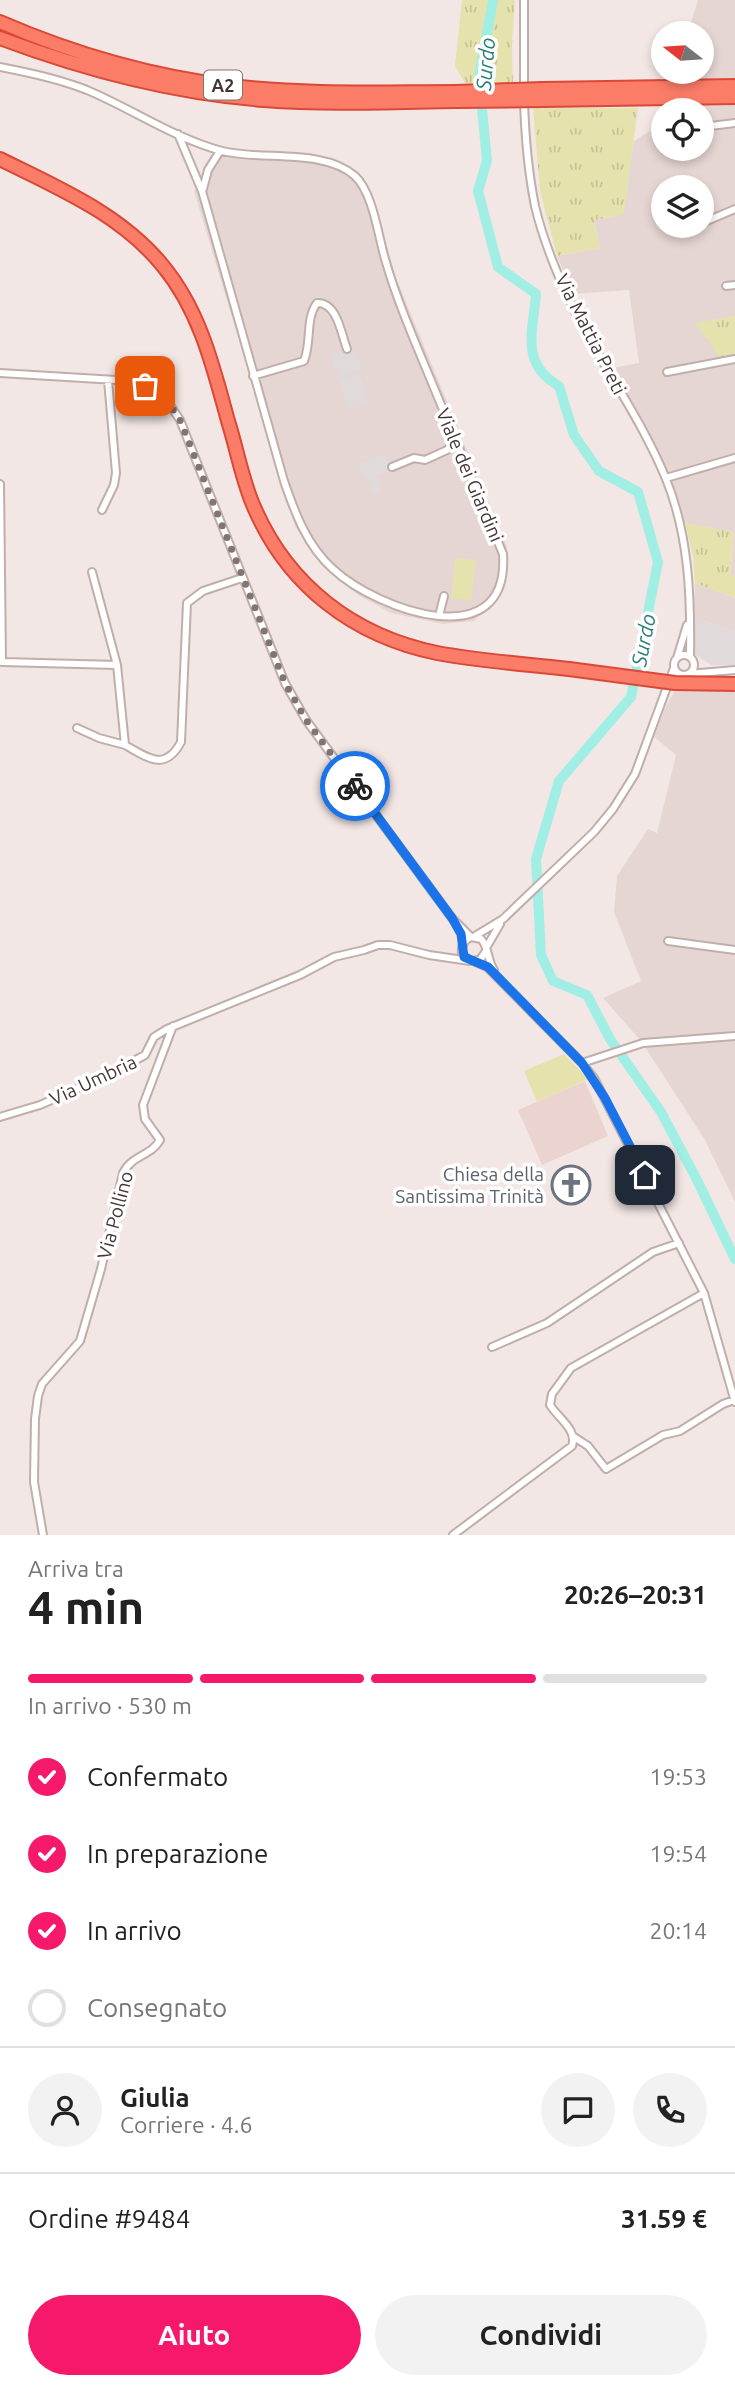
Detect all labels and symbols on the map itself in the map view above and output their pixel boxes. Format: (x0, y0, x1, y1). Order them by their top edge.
north arrow (651, 21, 714, 84)
water label: Surdo (471, 37, 499, 92)
road number: A2 (204, 70, 242, 100)
street label: Via Mattia Preti (551, 270, 631, 398)
pin (115, 356, 175, 416)
street label: Viale dei Giardini (432, 405, 508, 545)
water label: Surdo (626, 612, 660, 669)
courier (320, 751, 390, 821)
street label: Via Umbria (46, 1050, 140, 1110)
pin (615, 1145, 675, 1205)
place label: Chiesa della Santissima Trinità (395, 1163, 544, 1207)
church icon: Chiesa della Santissima Trinità (550, 1164, 592, 1206)
street label: Via Pollino (93, 1169, 137, 1261)

